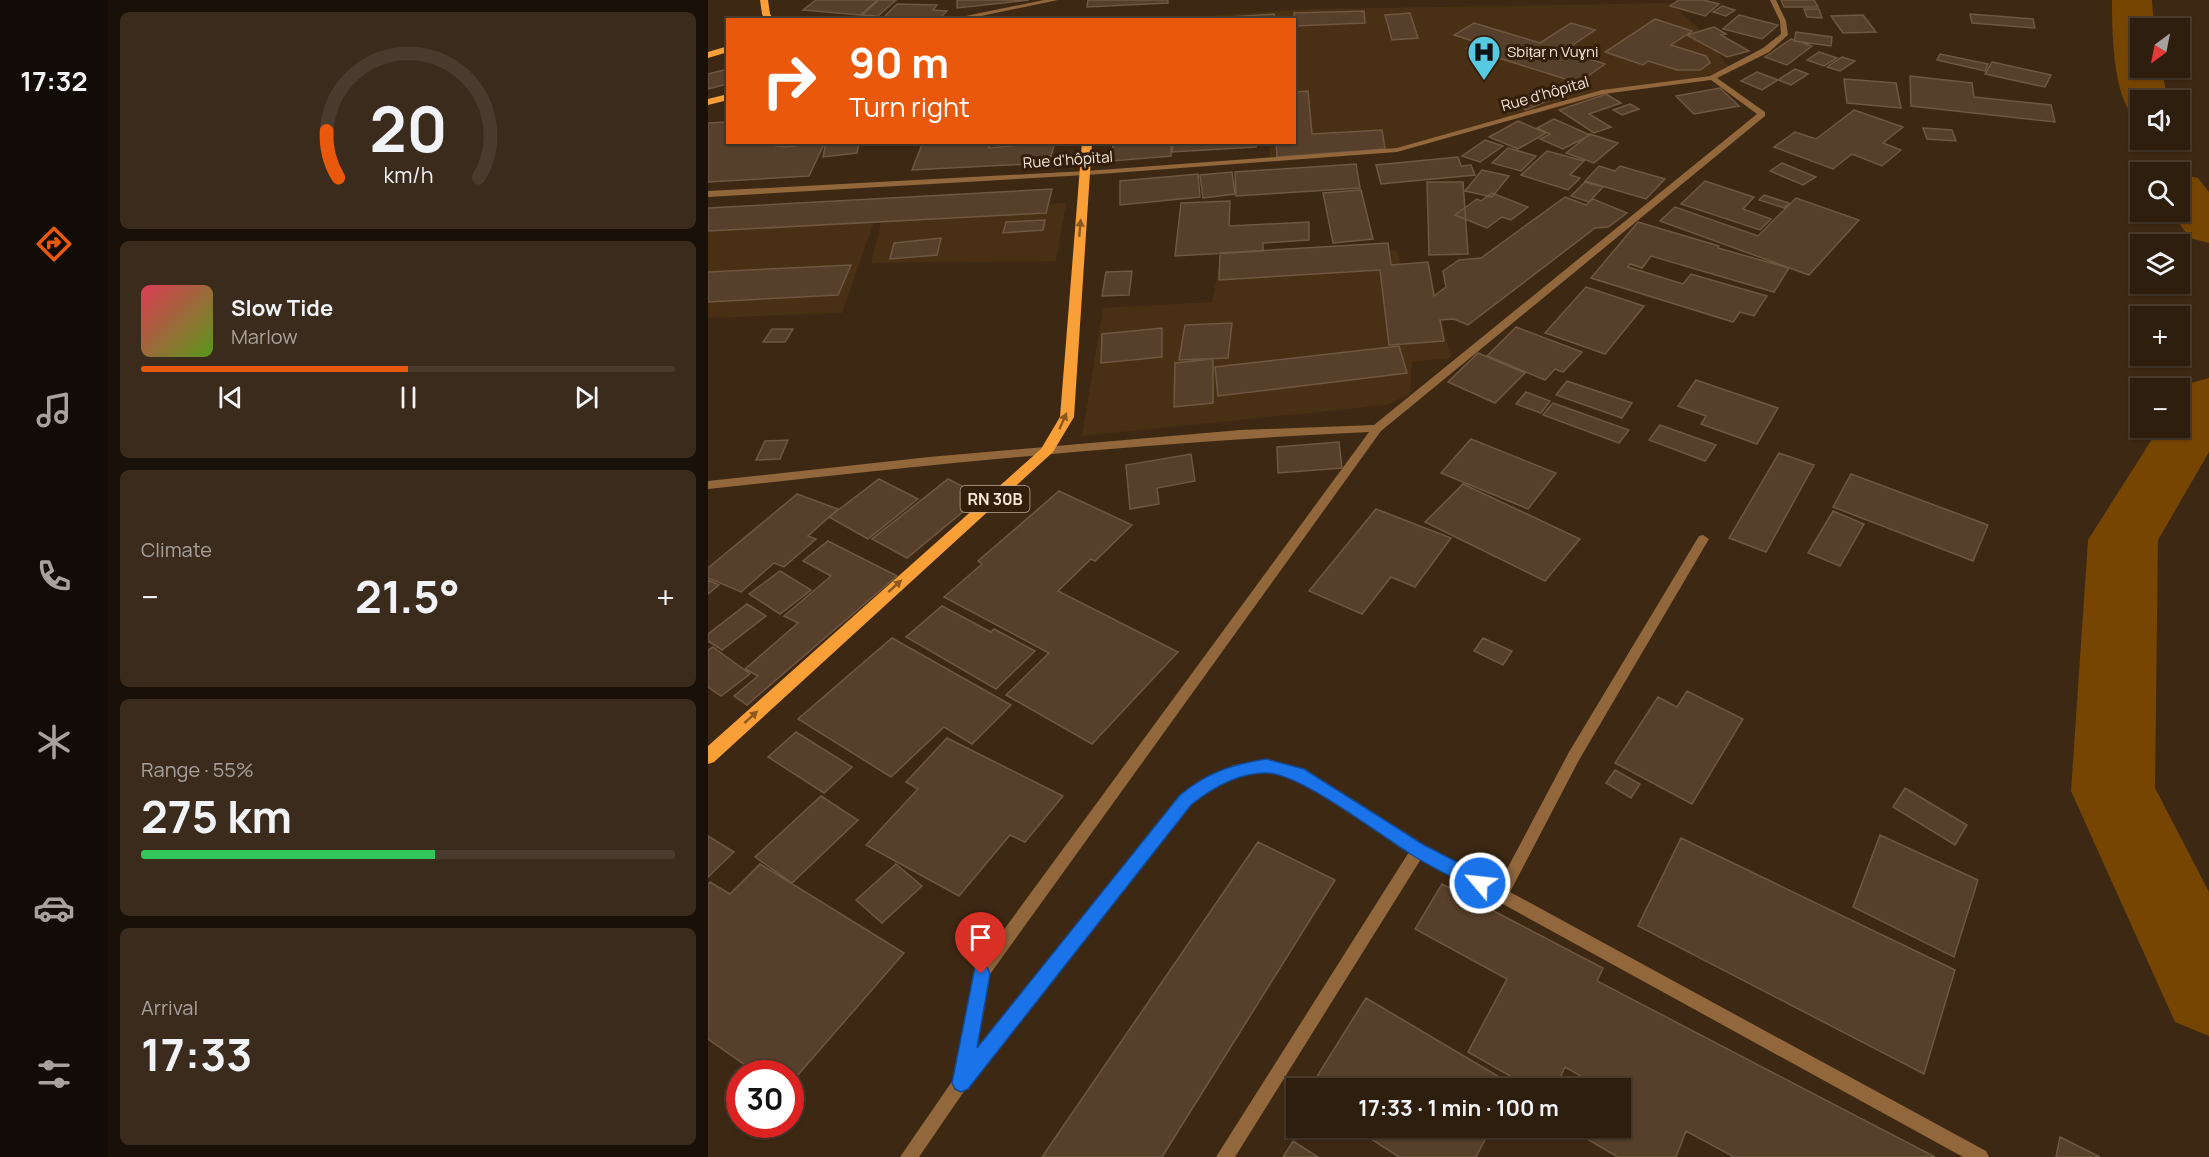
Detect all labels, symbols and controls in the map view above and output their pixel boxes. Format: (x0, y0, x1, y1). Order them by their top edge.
north arrow (2130, 18, 2190, 78)
map controls (2130, 18, 2190, 438)
text: 90 m (849, 33, 949, 91)
hospital icon: Sbiṭaṛ n Vuɣni (1466, 34, 1502, 81)
place label: Sbiṭaṛ n Vuɣni (1507, 41, 1598, 62)
icon: right (750, 42, 828, 120)
text: 17:32 (20, 62, 88, 99)
street label: Rue d'hôpital (1499, 71, 1591, 116)
text: 20 (369, 85, 447, 171)
text: Turn right (849, 88, 970, 125)
button: sound (2130, 90, 2190, 150)
street label: Rue d'hôpital (1022, 146, 1114, 173)
text: km/h (383, 160, 433, 189)
button: search (2130, 162, 2190, 222)
one-way arrow (1075, 218, 1085, 237)
icon: directions (33, 223, 75, 265)
button: layers (2130, 234, 2190, 294)
text: Slow Tide (231, 293, 333, 323)
button: + (2130, 306, 2190, 366)
text: Marlow (231, 323, 298, 350)
button: − (2130, 378, 2190, 438)
icon: previous (214, 381, 247, 414)
icon: pause (392, 381, 425, 414)
icon: next (570, 381, 603, 414)
icon: music (33, 389, 75, 431)
one-way arrow (1058, 412, 1068, 430)
road number: RN 30B (960, 486, 1030, 512)
text: Climate (141, 536, 212, 563)
icon: phone (33, 555, 75, 597)
text: 21.5° (355, 565, 460, 627)
text: − (141, 574, 159, 619)
text: + (656, 574, 675, 619)
one-way arrow (888, 579, 903, 593)
one-way arrow (743, 711, 758, 724)
icon: climate (33, 721, 75, 763)
text: Range · 55% (141, 756, 254, 783)
text: 275 km (141, 785, 292, 847)
position arrow (1448, 851, 1512, 915)
icon: car (33, 887, 75, 929)
pin (955, 912, 1006, 974)
icon: arrive (964, 921, 997, 954)
text: Arrival (141, 994, 198, 1021)
text: 17:33 (141, 1023, 252, 1085)
icon: filters (33, 1053, 75, 1095)
speed limit sign: 30 (726, 1060, 804, 1138)
text: 17:33 · 1 min · 100 m (1358, 1093, 1559, 1123)

